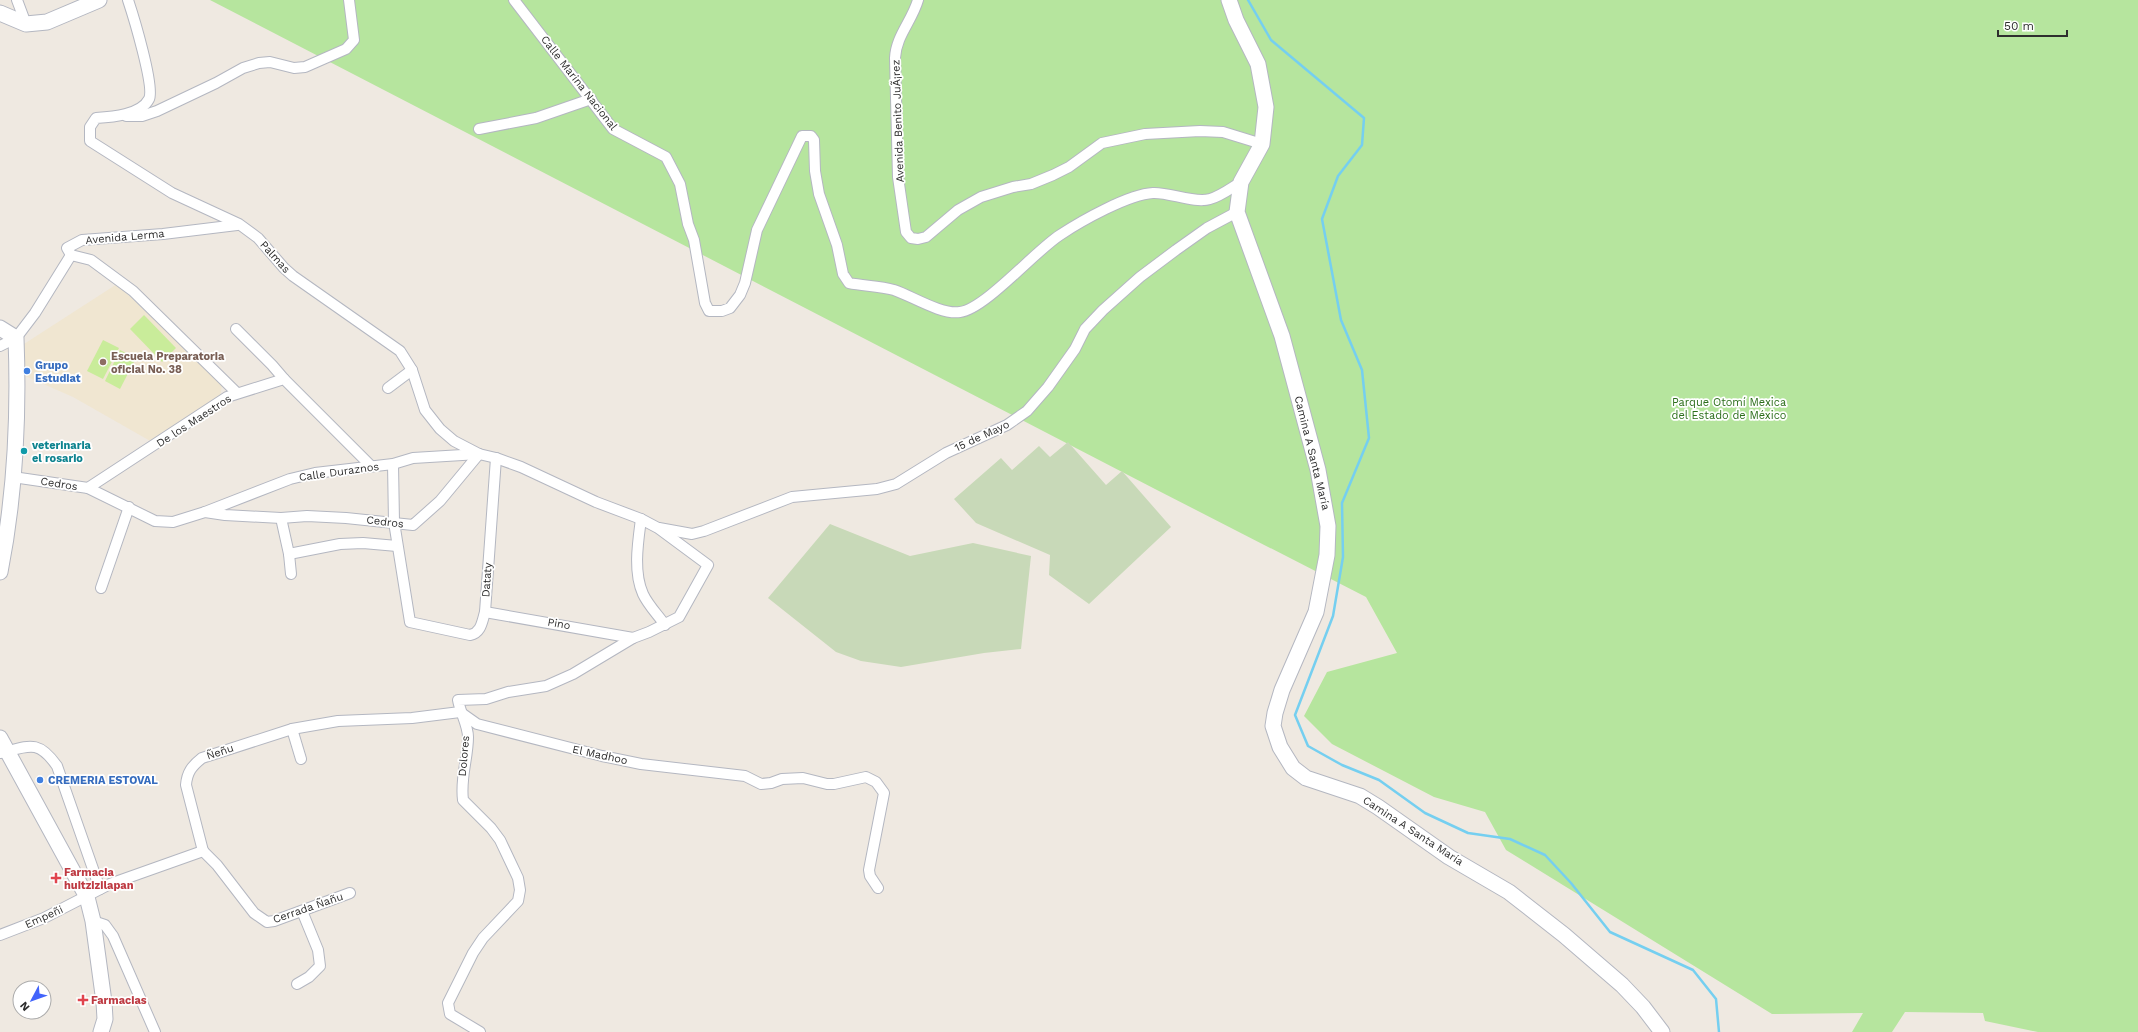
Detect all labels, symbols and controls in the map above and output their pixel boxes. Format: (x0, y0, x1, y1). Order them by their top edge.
scale bar (1998, 12, 2067, 38)
text: 50 m (2004, 19, 2034, 33)
street label: Calle Marina Nacional (538, 33, 620, 133)
street label: Avenida Benito JuÃ¡rez (889, 59, 907, 183)
street label: Avenida Lerma (85, 227, 165, 247)
street label: Palmas (257, 238, 293, 276)
place label: Escuela Preparatoria oficial No. 38 (111, 350, 225, 376)
marker: Escuela Preparatoria oficial No. 38 (98, 357, 108, 367)
place label: Grupo Estudiat (35, 359, 81, 385)
marker: Grupo Estudiat (22, 366, 32, 376)
street label: De los Maestros (154, 392, 234, 450)
street label: Camina A Santa María (1292, 395, 1332, 511)
park label: Parque Otomí Mexica del Estado de México (1672, 396, 1786, 422)
street label: 15 de Mayo (953, 418, 1011, 454)
place label: veterinaria el rosario (31, 439, 92, 465)
marker: veterinaria el rosario (19, 446, 29, 456)
street label: Calle Duraznos (298, 460, 380, 484)
street label: Cedros (39, 475, 79, 493)
street label: Cedros (366, 513, 405, 531)
street label: Dataty (479, 562, 495, 598)
street label: Pino (547, 616, 571, 632)
street label: Dolores (456, 735, 472, 777)
street label: Ñeñu (205, 741, 235, 763)
street label: El Madhoo (571, 743, 629, 767)
place label: CREMERIA ESTOVAL (48, 774, 158, 787)
marker: CREMERIA ESTOVAL (35, 775, 45, 785)
street label: Camina A Santa María (1360, 794, 1466, 868)
place label: Farmacia huitzizilapan (64, 866, 134, 892)
marker: Farmacia huitzizilapan (51, 873, 61, 883)
street label: Cerrada Ñañu (271, 890, 345, 926)
street label: Empeñi (23, 903, 65, 931)
north arrow (12, 980, 52, 1020)
place label: Farmacias (91, 994, 147, 1007)
marker: Farmacias (78, 995, 88, 1005)
text: N (17, 999, 32, 1014)

